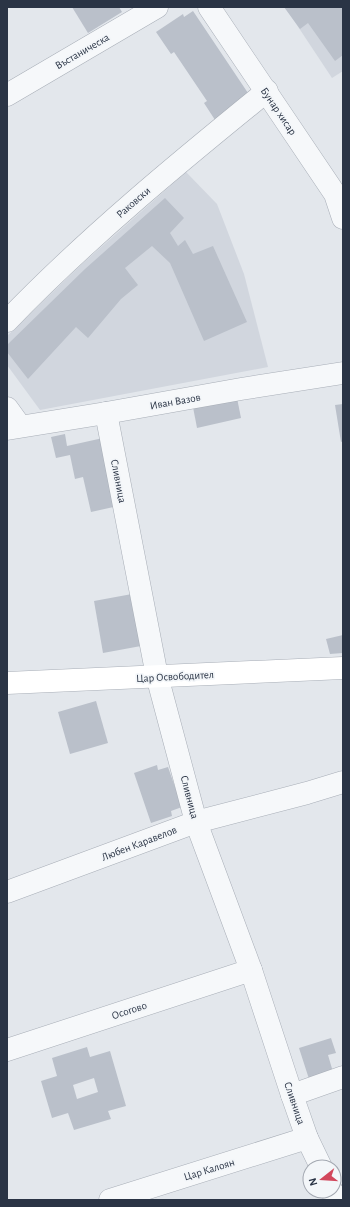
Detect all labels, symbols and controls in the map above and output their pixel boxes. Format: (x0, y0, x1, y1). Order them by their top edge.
street label: Въстаническа (53, 32, 111, 71)
street label: Бунар хисар (259, 85, 299, 137)
street label: Раковски (114, 185, 152, 220)
street label: Иван Вазов (149, 392, 201, 411)
street label: Сливница (109, 458, 128, 504)
street label: Цар Освободител (136, 669, 214, 684)
street label: Сливница (178, 774, 201, 820)
street label: Любен Каравелов (100, 824, 178, 863)
street label: Осогово (110, 1000, 148, 1021)
street label: Сливница (282, 1080, 307, 1126)
street label: Цар Калоян (182, 1157, 236, 1182)
north arrow (302, 1159, 342, 1199)
text: N (307, 1177, 319, 1187)

